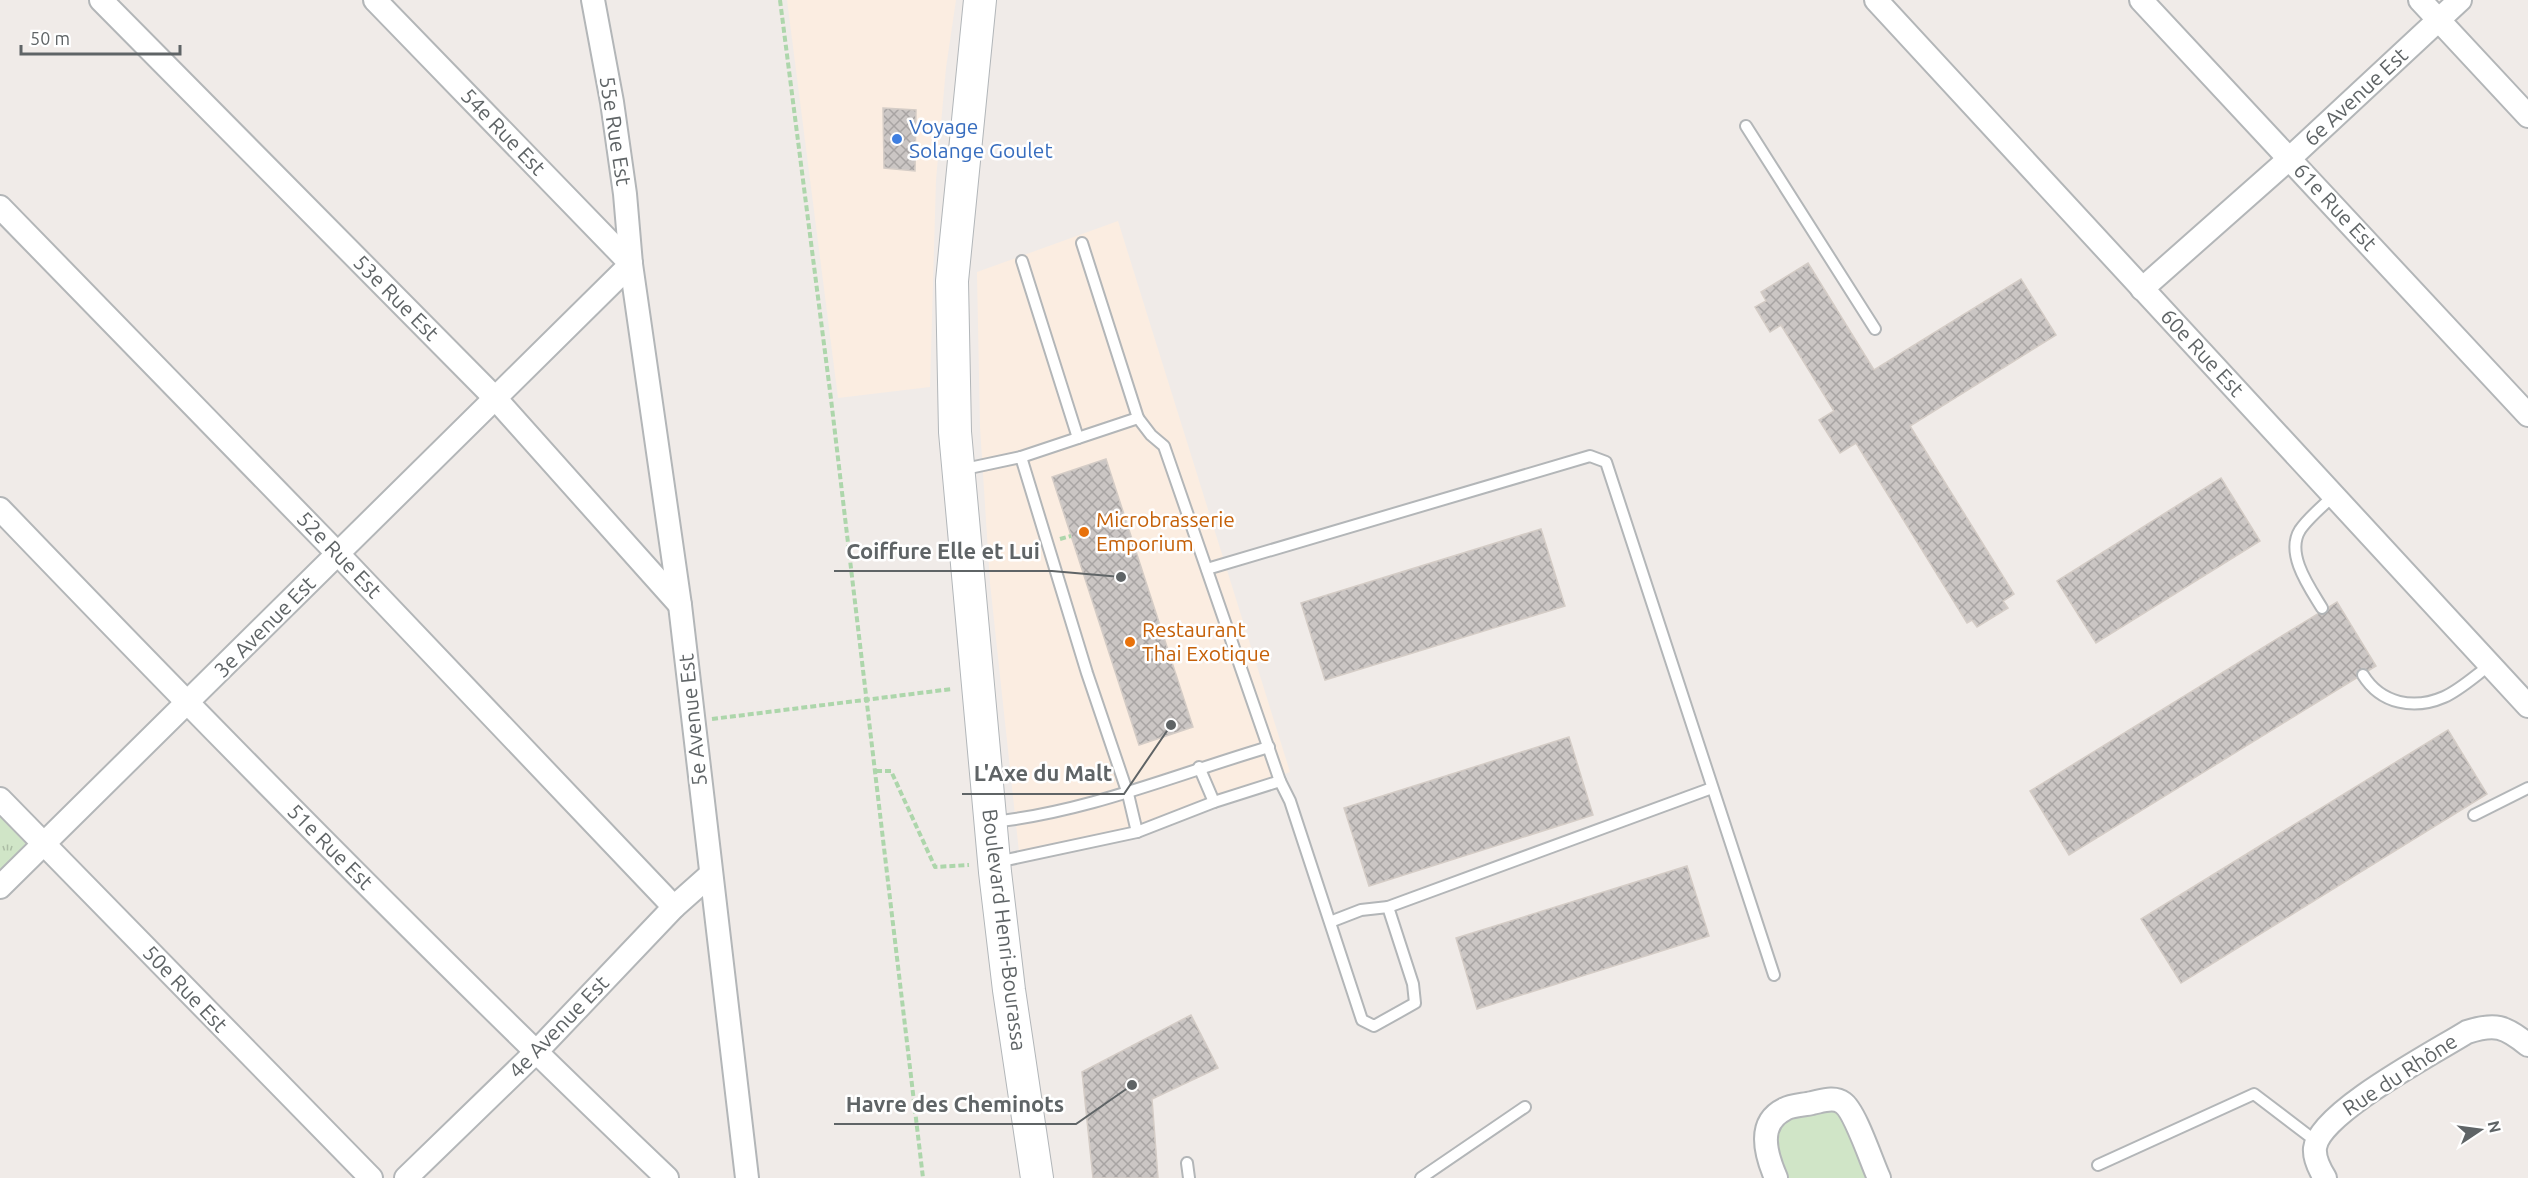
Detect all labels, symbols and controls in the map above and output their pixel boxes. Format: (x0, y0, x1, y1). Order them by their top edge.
scale bar (21, 18, 180, 56)
text: 50 m (30, 28, 70, 48)
street label: 6e Avenue Est (2299, 42, 2412, 150)
street label: 55e Rue Est (595, 74, 637, 187)
street label: 54e Rue Est (457, 83, 551, 179)
place label: Voyage Solange Goulet (909, 114, 1053, 162)
marker: Voyage Solange Goulet (890, 132, 904, 146)
street label: 61e Rue Est (2289, 158, 2382, 255)
street label: 53e Rue Est (349, 250, 444, 345)
street label: 60e Rue Est (2156, 304, 2249, 401)
street label: 52e Rue Est (293, 506, 387, 602)
place label: Microbrasserie Emporium (1096, 507, 1235, 555)
marker: Microbrasserie Emporium (1077, 525, 1091, 539)
callout: Coiffure Elle et Lui (834, 531, 1052, 571)
text: Coiffure Elle et Lui (846, 538, 1040, 563)
street label: 3e Avenue Est (209, 571, 320, 682)
place label: Restaurant Thai Exotique (1142, 617, 1270, 665)
marker: Restaurant Thai Exotique (1123, 635, 1137, 649)
street label: 5e Avenue Est (673, 653, 711, 787)
callout: L'Axe du Malt (962, 754, 1124, 794)
text: L'Axe du Malt (974, 760, 1112, 785)
street label: 51e Rue Est (283, 799, 378, 894)
street label: Boulevard Henri-Bourassa (978, 808, 1032, 1052)
street label: 50e Rue Est (139, 940, 233, 1036)
street label: 4e Avenue Est (503, 970, 613, 1082)
street label: Rue du Rhône (2338, 1028, 2461, 1120)
callout: Havre des Cheminots (834, 1084, 1076, 1124)
text: Havre des Cheminots (846, 1091, 1064, 1116)
north arrow (2450, 1100, 2510, 1160)
text: N (2485, 1119, 2505, 1134)

